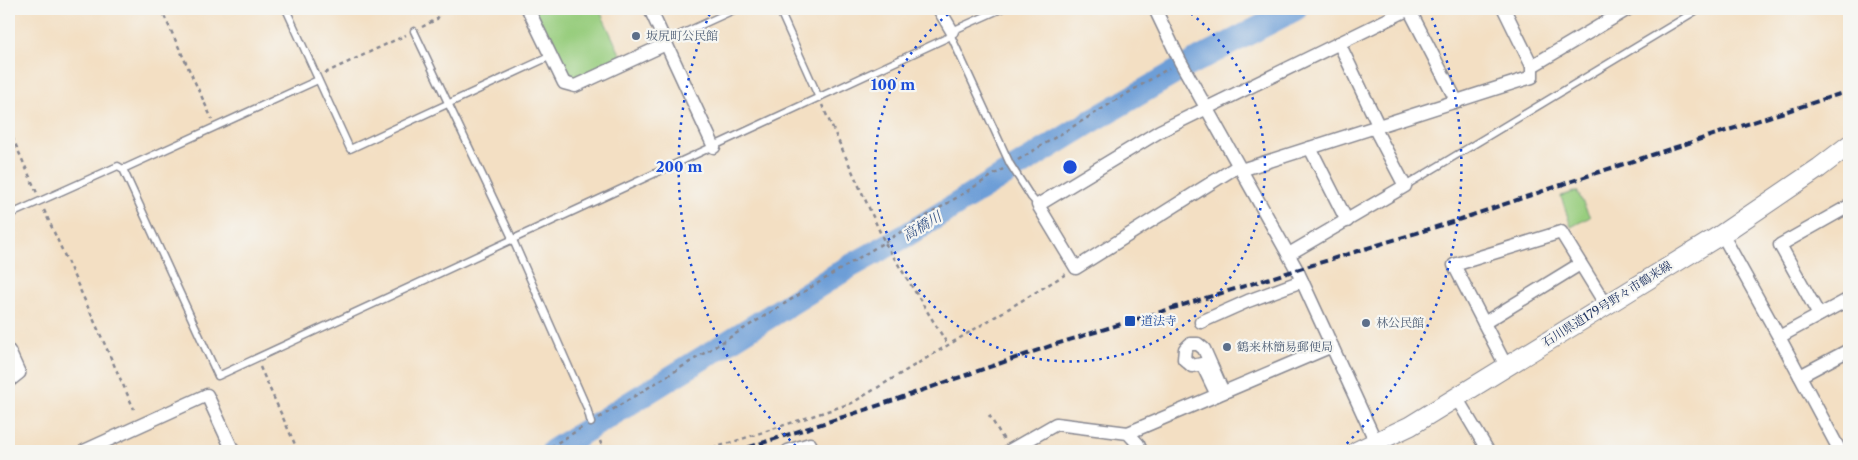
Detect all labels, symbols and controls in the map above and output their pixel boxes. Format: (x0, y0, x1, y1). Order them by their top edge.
place label: 坂尻町公民館 (646, 28, 718, 43)
marker: 坂尻町公民館 (630, 30, 642, 42)
text: 100 m (871, 75, 915, 94)
text: 200 m (656, 157, 702, 176)
centre of rings (1061, 158, 1079, 176)
water label: 高橋川 (899, 206, 946, 245)
street label: 石川県道179号野々市鶴来線 (1539, 257, 1674, 350)
place label: 道法寺 (1141, 313, 1177, 328)
marker: 道法寺 (1123, 314, 1137, 328)
place label: 林公民館 (1376, 315, 1424, 330)
marker: 林公民館 (1360, 317, 1372, 329)
place label: 鶴来林簡易郵便局 (1237, 339, 1333, 354)
marker: 鶴来林簡易郵便局 (1221, 341, 1233, 353)

